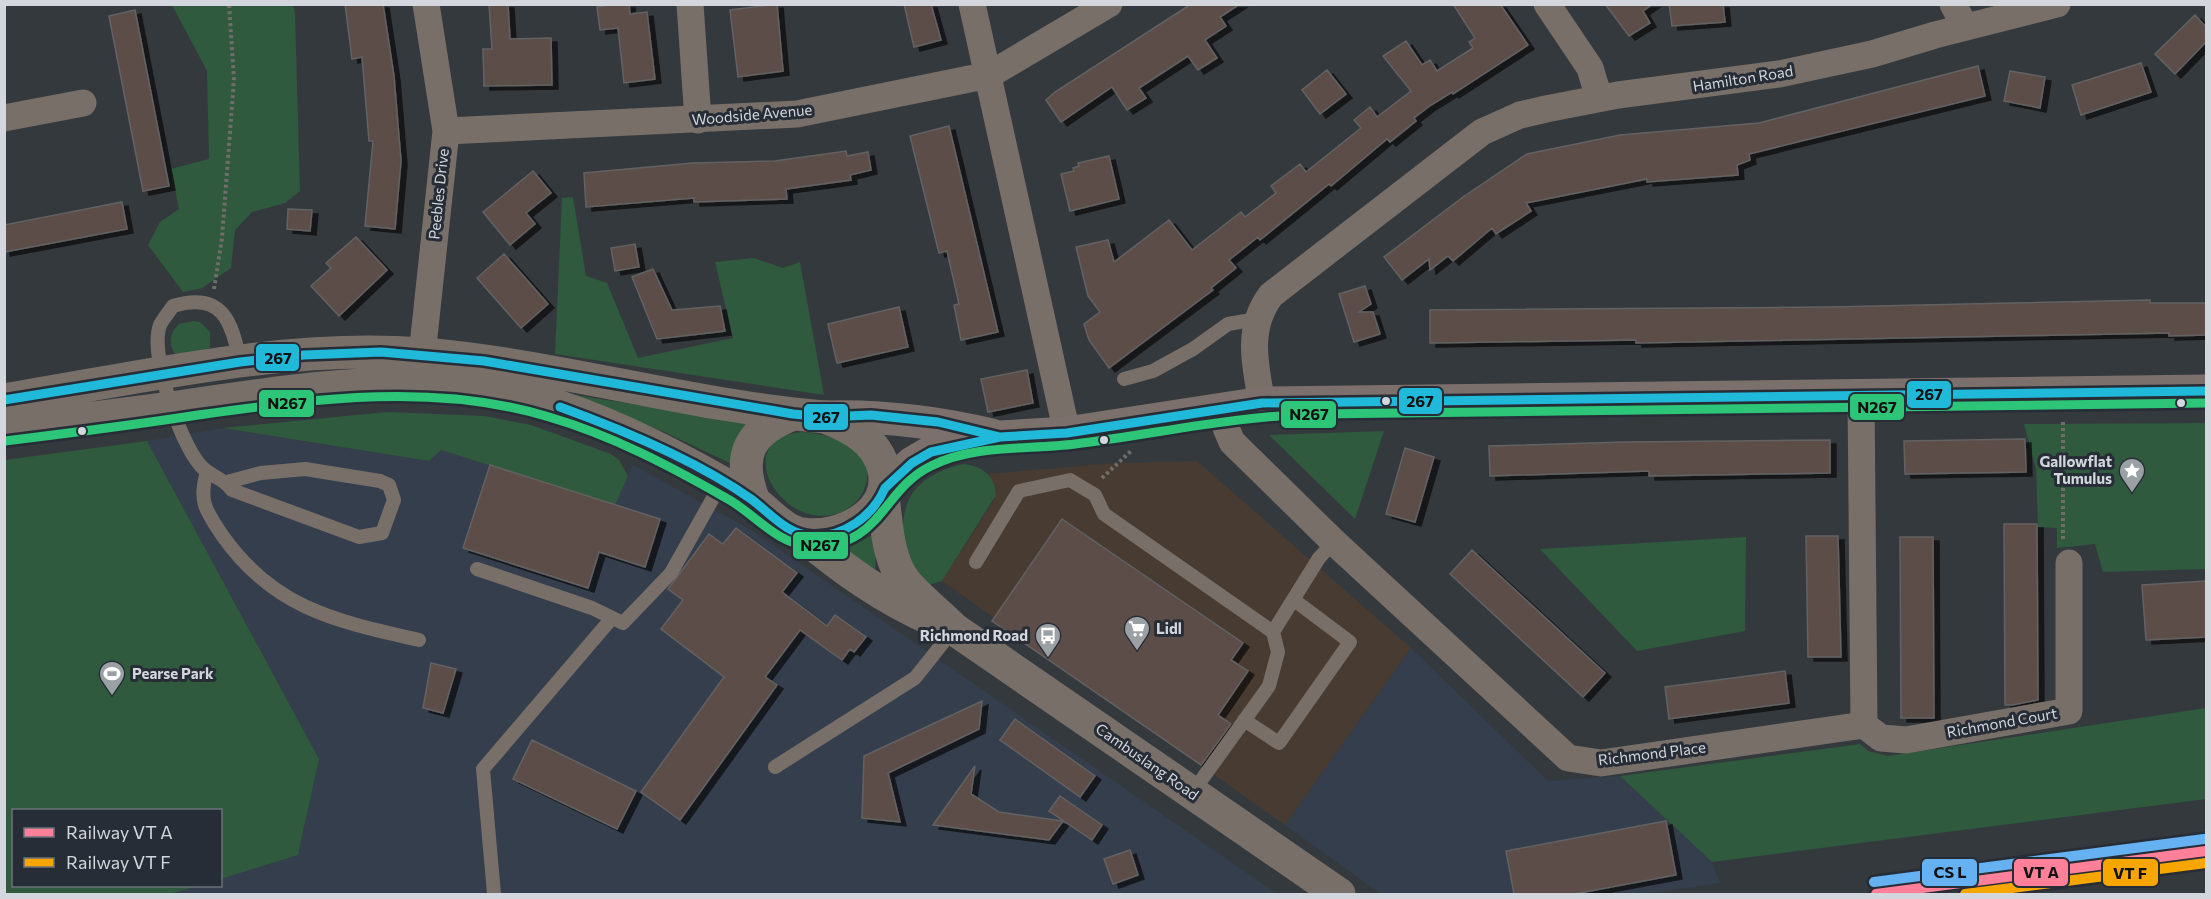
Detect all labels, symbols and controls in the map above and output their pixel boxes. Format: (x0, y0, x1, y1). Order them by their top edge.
street label: Hamilton Road (1691, 61, 1794, 95)
street label: Woodside Avenue (691, 100, 813, 128)
street label: Peebles Drive (424, 147, 452, 240)
line badge: 267 (255, 343, 300, 372)
text: 267 (264, 348, 292, 367)
line badge: 267 (1906, 380, 1952, 409)
text: 267 (1915, 384, 1943, 403)
line badge: 267 (1398, 387, 1443, 415)
line badge: N267 (258, 389, 315, 418)
text: 267 (1406, 391, 1434, 410)
text: N267 (267, 393, 307, 412)
line badge: N267 (1849, 393, 1905, 421)
unlabelled marker (1380, 395, 1392, 407)
text: N267 (1857, 397, 1897, 416)
unlabelled marker (2175, 397, 2187, 409)
line badge: N267 (1280, 400, 1337, 429)
line badge: 267 (803, 403, 849, 431)
text: N267 (1289, 404, 1329, 423)
text: 267 (812, 407, 840, 426)
unlabelled marker (76, 425, 88, 437)
unlabelled marker (1098, 434, 1110, 446)
place label: Gallowflat Tumulus (2039, 452, 2112, 487)
place icon: Gallowflat Tumulus (2117, 456, 2147, 494)
line badge: N267 (792, 531, 849, 560)
text: N267 (800, 535, 840, 554)
supermarket icon: Lidl (1122, 614, 1152, 652)
place label: Lidl (1156, 619, 1182, 637)
bus stop icon: Richmond Road (1033, 621, 1063, 659)
place label: Richmond Road (920, 626, 1028, 644)
sports icon: Pearse Park (97, 659, 127, 697)
place label: Pearse Park (132, 664, 214, 682)
street label: Richmond Court (1945, 703, 2058, 741)
street label: Cambuslang Road (1093, 719, 1203, 803)
street label: Richmond Place (1597, 737, 1707, 769)
legend (12, 809, 222, 887)
text: Railway VT A (66, 821, 173, 843)
text: Railway VT F (66, 851, 171, 873)
line badge: CS L (1921, 858, 1978, 887)
line badge: VT A (2013, 858, 2069, 887)
line badge: VT F (2102, 858, 2159, 887)
text: CS L (1934, 862, 1966, 881)
text: VT A (2023, 862, 2060, 881)
text: VT F (2113, 863, 2147, 882)

